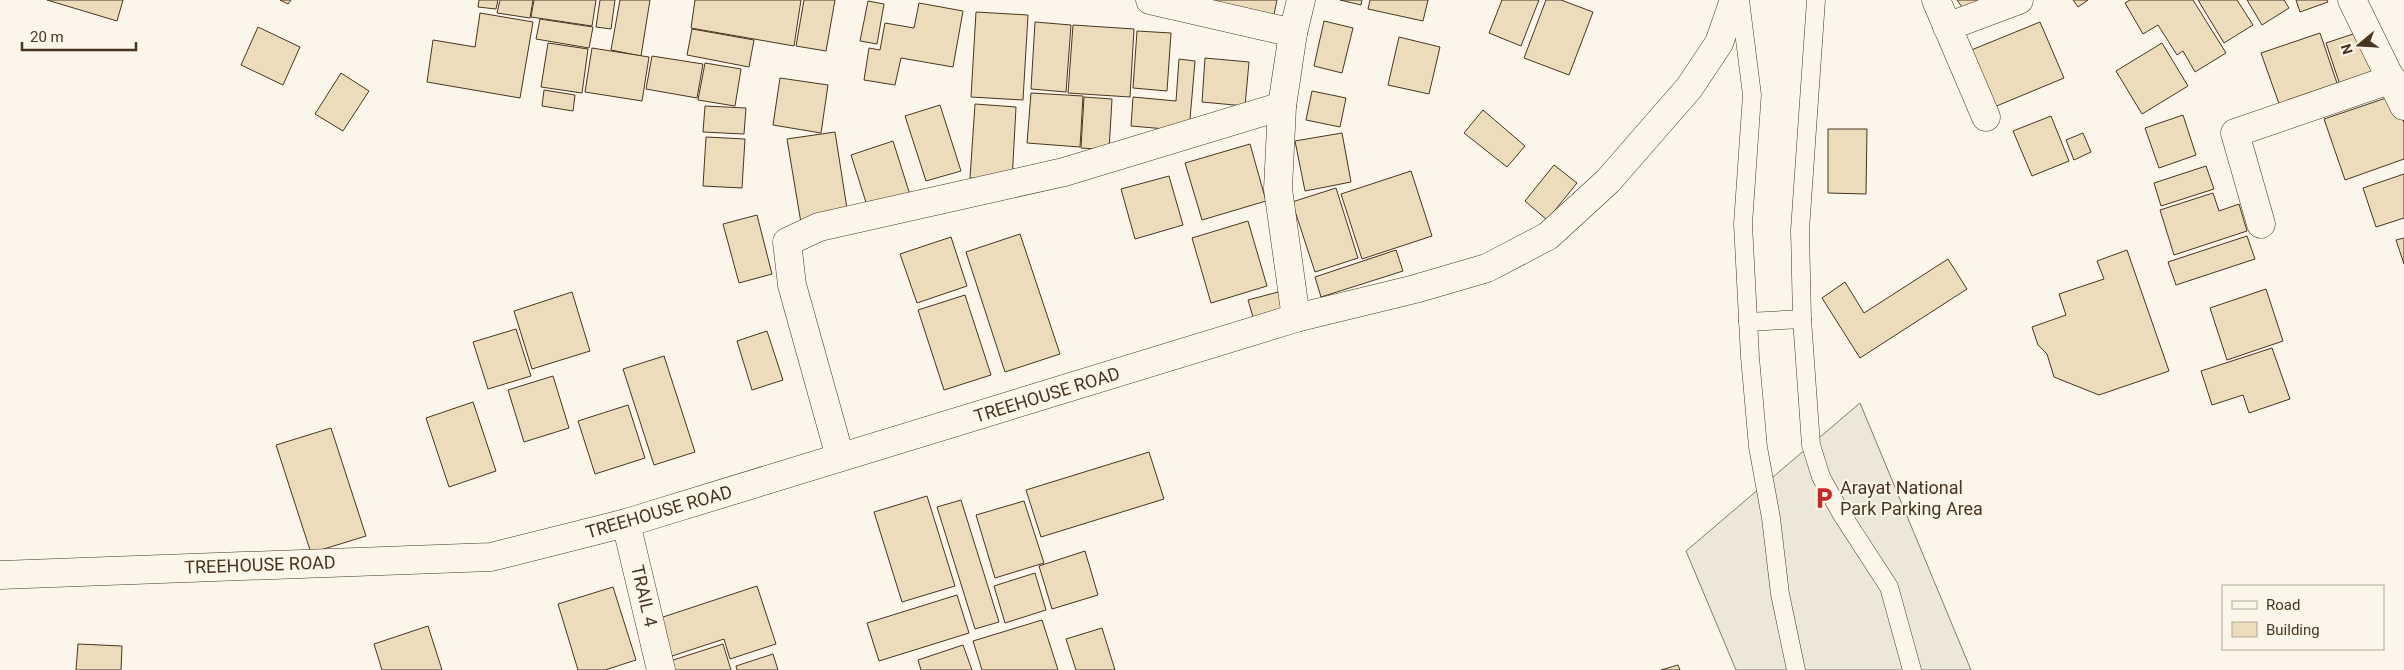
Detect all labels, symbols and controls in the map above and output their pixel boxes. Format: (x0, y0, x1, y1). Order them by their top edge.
scale bar (22, 20, 136, 52)
north arrow (2334, 20, 2384, 70)
text: 20 m (30, 28, 64, 46)
text: N (2337, 42, 2356, 56)
street label: TREEHOUSE ROAD (971, 362, 1122, 427)
place label: Arayat National Park Parking Area (1840, 477, 1983, 519)
street label: TREEHOUSE ROAD (583, 481, 735, 542)
parking icon: Arayat National Park Parking Area (1811, 485, 1837, 511)
street label: TREEHOUSE ROAD (184, 551, 336, 578)
street label: TRAIL 4 (627, 563, 662, 629)
legend (2222, 585, 2384, 650)
text: Road (2266, 596, 2300, 614)
text: Building (2266, 621, 2320, 639)

